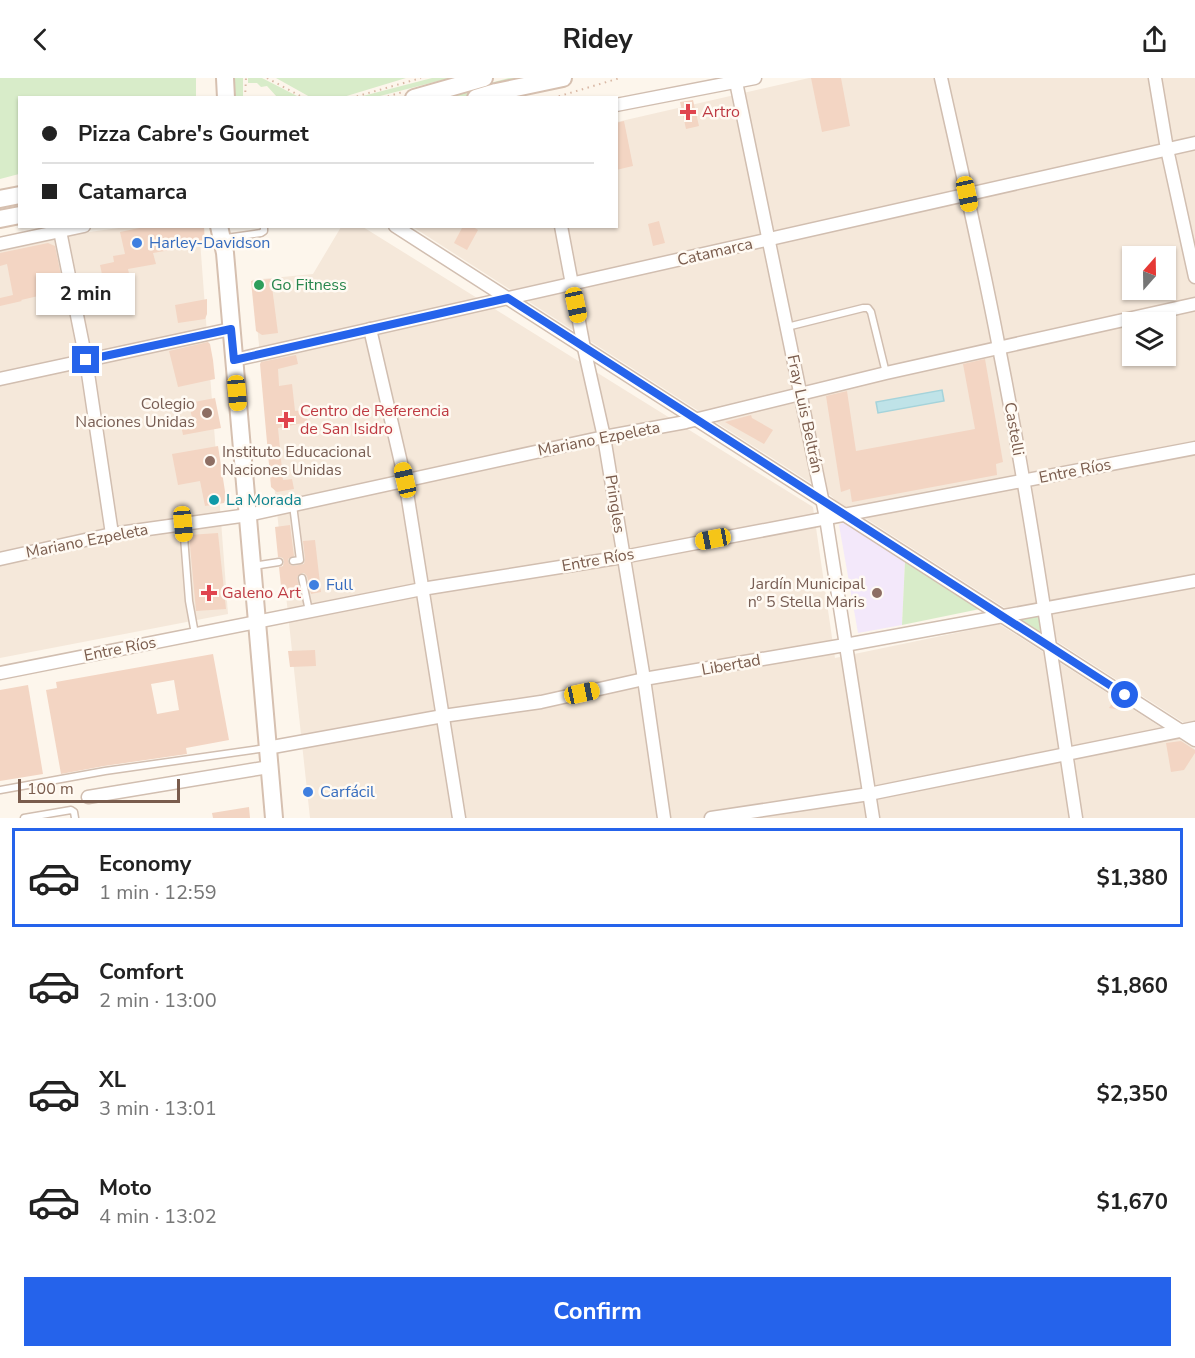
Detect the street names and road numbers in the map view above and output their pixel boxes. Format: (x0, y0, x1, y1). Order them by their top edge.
street label: Catamarca (675, 233, 755, 271)
street label: Fray Luis Beltrán (782, 353, 828, 475)
street label: Castelli (998, 401, 1030, 457)
street label: Mariano Ezpeleta (536, 416, 662, 462)
street label: Entre Ríos (1037, 453, 1113, 489)
street label: Pringles (600, 473, 630, 535)
street label: Mariano Ezpeleta (24, 518, 150, 564)
street label: Entre Ríos (560, 543, 636, 577)
street label: Entre Ríos (82, 631, 158, 667)
street label: Libertad (700, 649, 762, 681)

